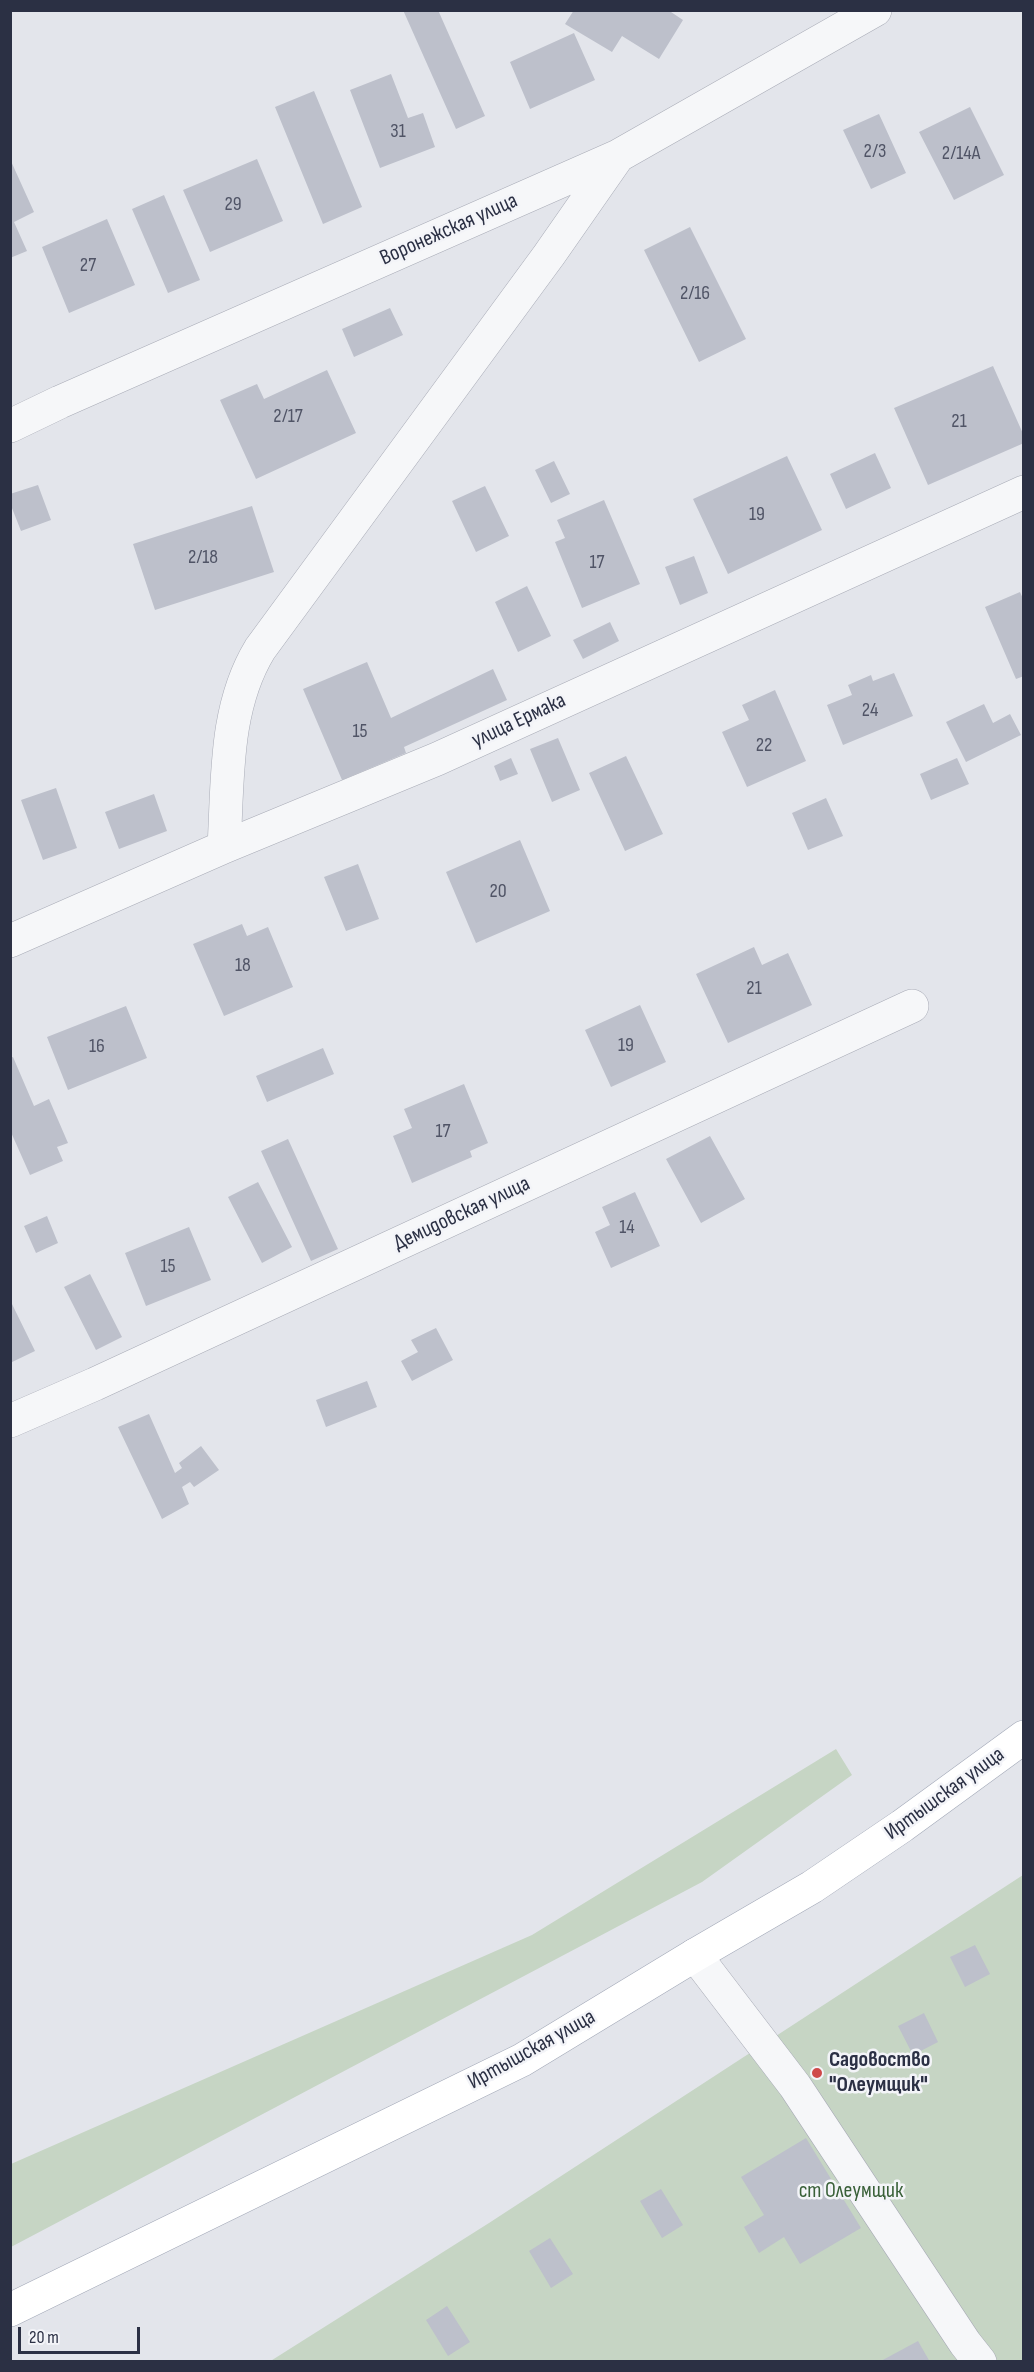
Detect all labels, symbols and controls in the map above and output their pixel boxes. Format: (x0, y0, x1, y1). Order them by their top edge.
house number: 31 (390, 120, 406, 144)
house number: 2/3 (864, 140, 886, 164)
house number: 2/14А (942, 142, 980, 166)
street label: Воронежская улица (376, 188, 522, 272)
house number: 29 (224, 193, 242, 217)
house number: 27 (80, 254, 96, 278)
house number: 2/16 (680, 282, 710, 306)
house number: 2/17 (273, 405, 303, 429)
house number: 21 (951, 410, 967, 434)
house number: 19 (749, 503, 765, 527)
house number: 2/18 (188, 546, 218, 570)
house number: 17 (590, 551, 604, 575)
street label: улица Ермака (468, 688, 570, 754)
house number: 24 (862, 699, 878, 723)
house number: 15 (352, 720, 368, 744)
house number: 22 (756, 734, 772, 758)
house number: 20 (489, 880, 507, 904)
house number: 18 (235, 954, 251, 978)
house number: 21 (746, 977, 762, 1001)
house number: 19 (618, 1034, 634, 1058)
house number: 16 (89, 1035, 105, 1059)
house number: 17 (436, 1120, 450, 1144)
street label: Демидовская улица (390, 1171, 534, 1257)
house number: 14 (619, 1216, 635, 1240)
house number: 15 (160, 1255, 176, 1279)
street label: Иртышская улица (880, 1742, 1010, 1846)
street label: Иртышская улица (464, 2004, 600, 2096)
place label: Садовоство "Олеумщик" (829, 2047, 930, 2098)
marker: Садовоство "Олеумщик" (810, 2066, 824, 2080)
park label: ст Олеумщик (799, 2178, 903, 2204)
scale bar (21, 2315, 142, 2353)
text: 20 m (29, 2327, 59, 2348)

